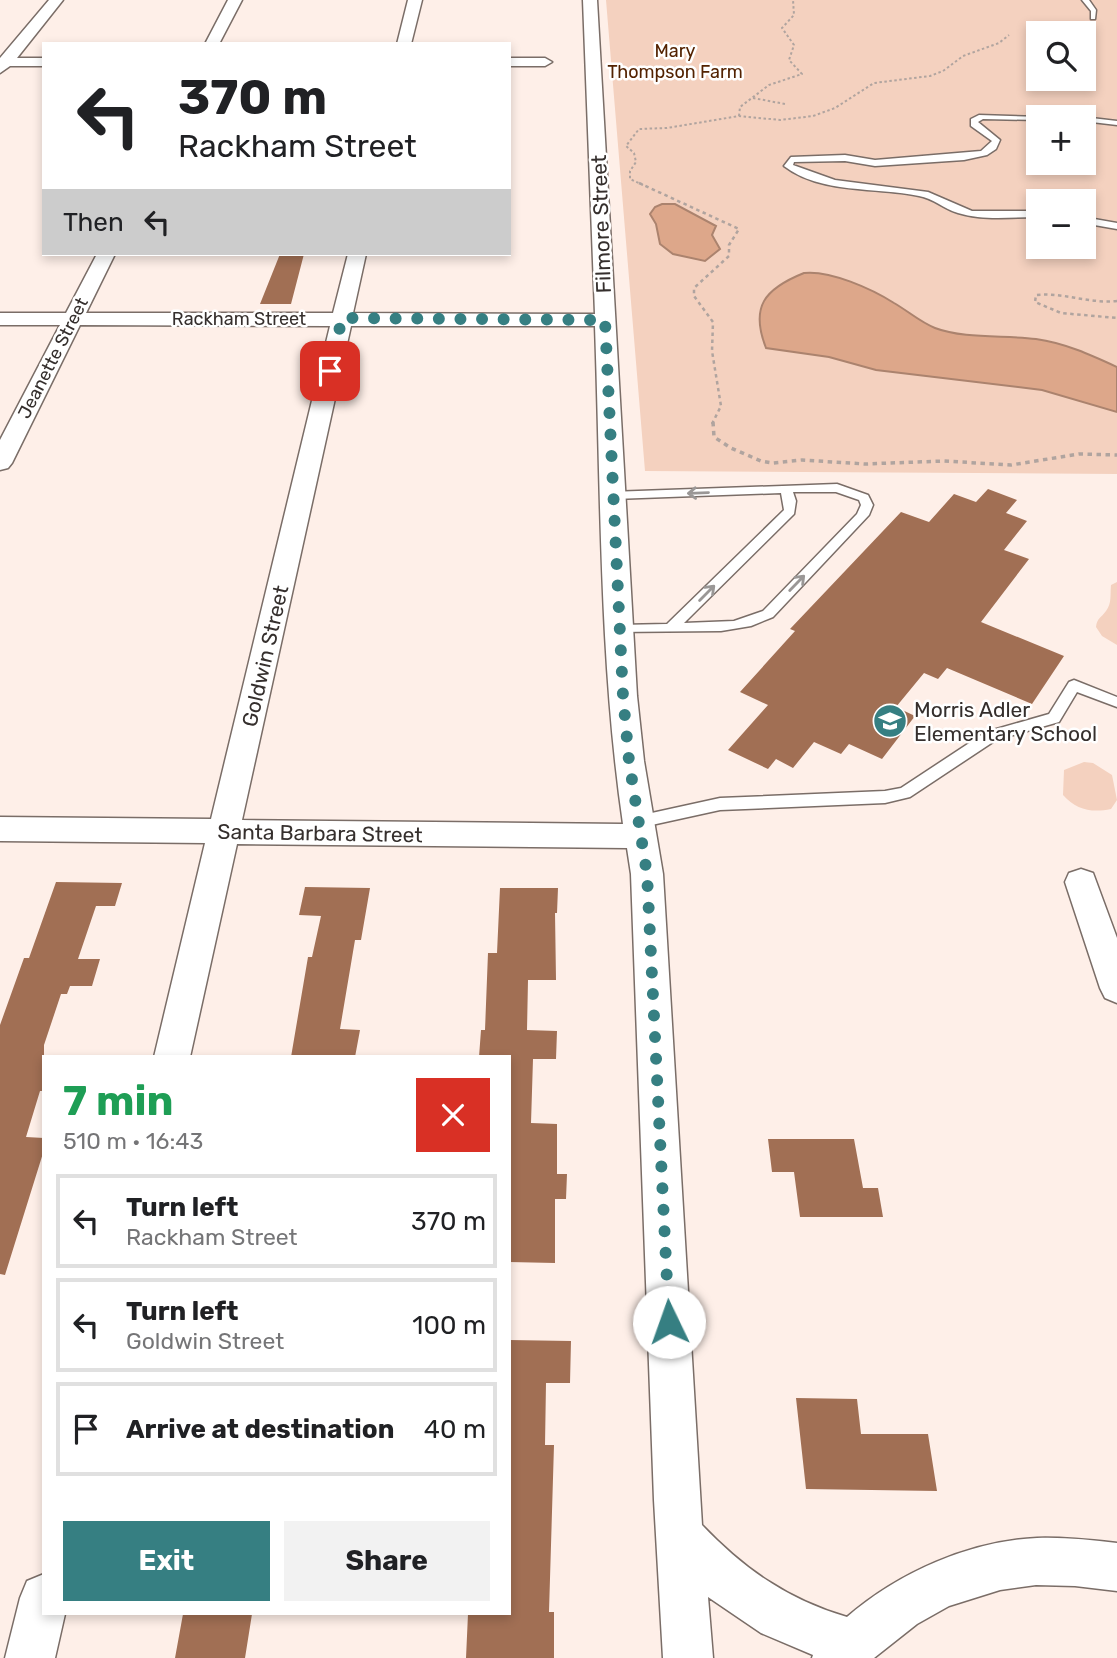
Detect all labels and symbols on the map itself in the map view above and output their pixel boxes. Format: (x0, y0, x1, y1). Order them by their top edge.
park label: Mary Thompson Farm (607, 40, 743, 83)
street label: Filmore Street (586, 154, 616, 294)
street label: Jeanette Street (13, 294, 93, 422)
street label: Rackham Street (172, 308, 306, 330)
pin (300, 341, 360, 401)
one-way arrow (687, 487, 710, 500)
one-way arrow (789, 575, 806, 592)
street label: Goldwin Street (237, 583, 293, 729)
one-way arrow (698, 585, 715, 602)
place label: Morris Adler Elementary School (914, 697, 1097, 746)
school or university icon: Morris Adler Elementary School (871, 702, 909, 740)
street label: Santa Barbara Street (217, 819, 423, 847)
position arrow (632, 1285, 706, 1359)

